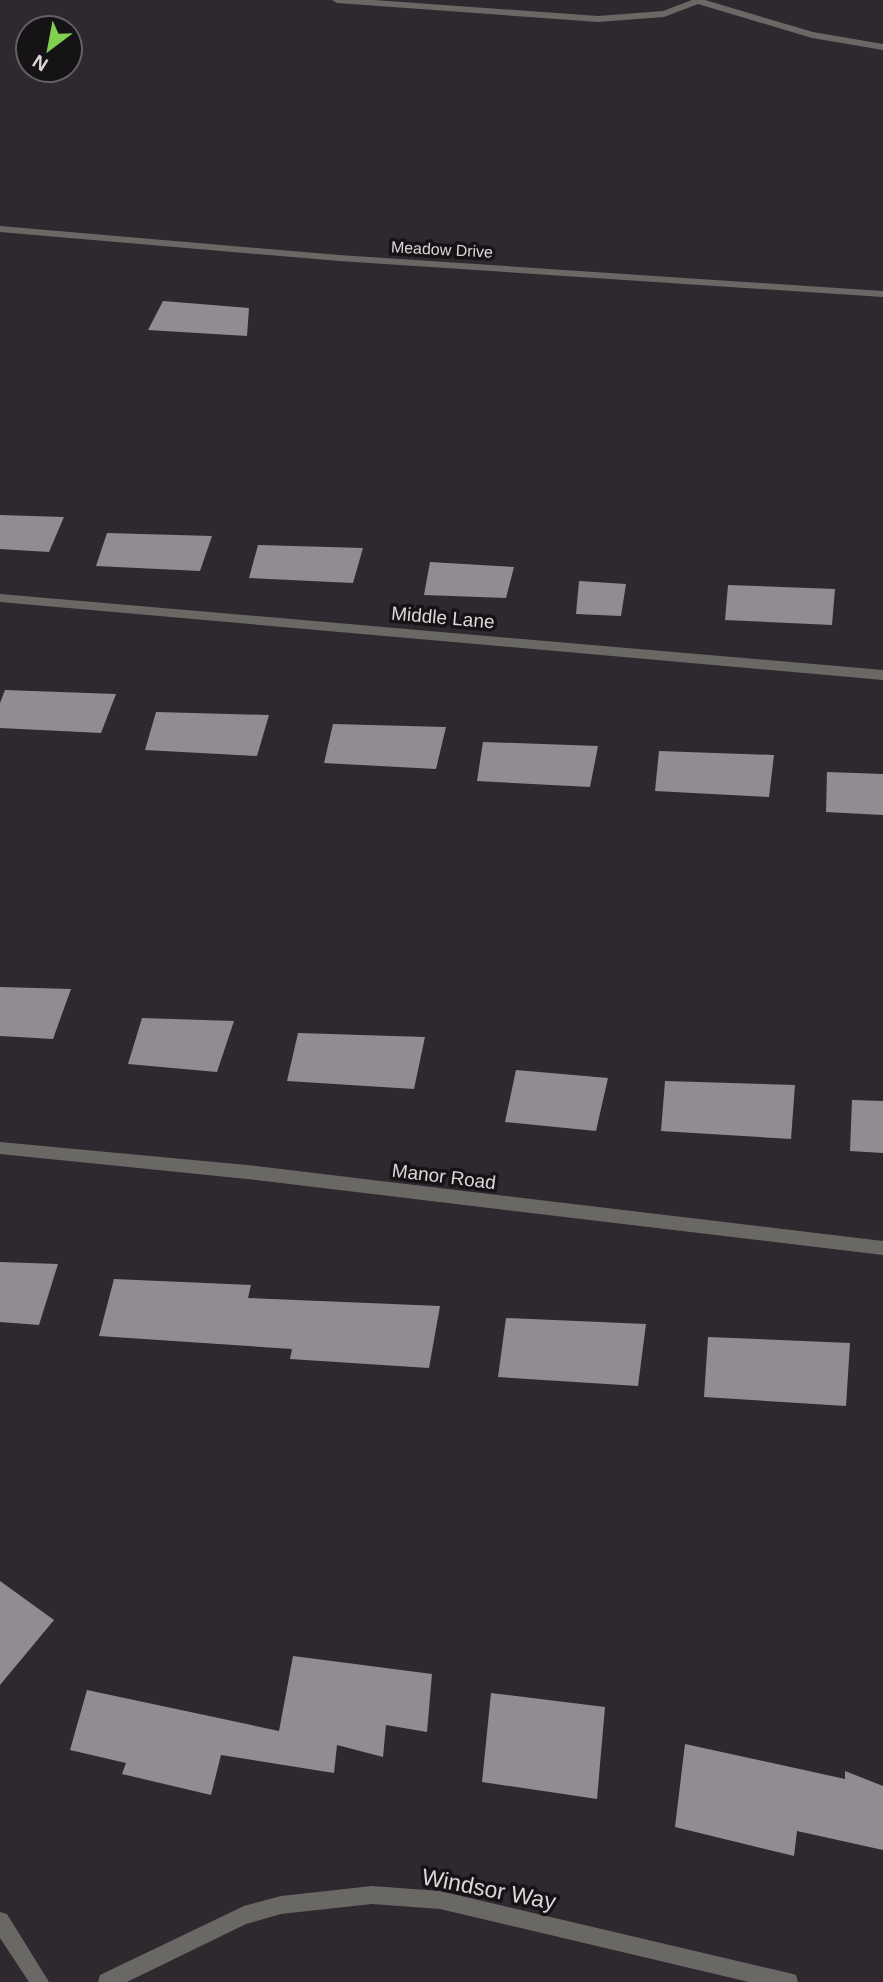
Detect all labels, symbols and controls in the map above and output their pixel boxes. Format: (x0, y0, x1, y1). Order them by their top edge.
north arrow (14, 14, 84, 84)
text: N (29, 50, 52, 76)
street label: Meadow Drive (390, 238, 494, 261)
street label: Middle Lane (390, 603, 495, 632)
street label: Manor Road (391, 1160, 497, 1193)
street label: Windsor Way (420, 1863, 559, 1915)

